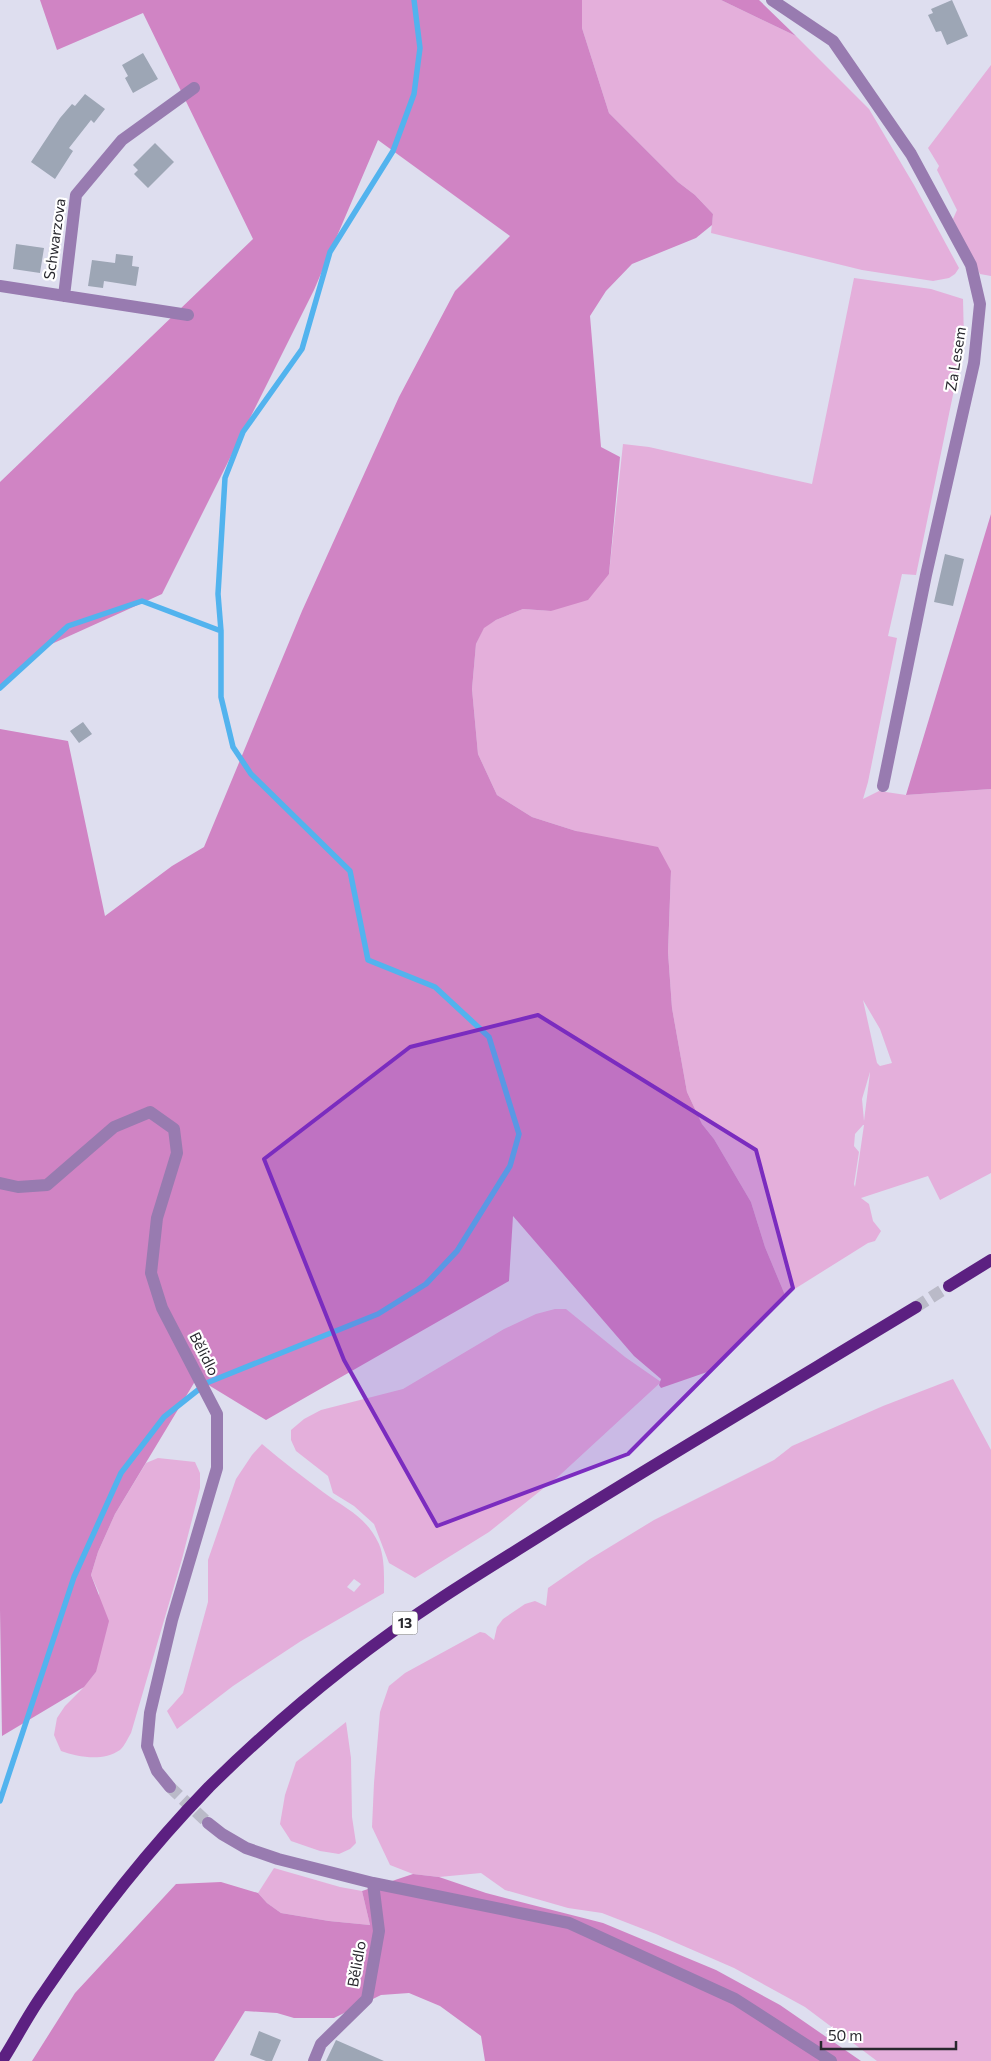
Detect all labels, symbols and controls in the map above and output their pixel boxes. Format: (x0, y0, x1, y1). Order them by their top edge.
street label: Schwarzova (39, 197, 69, 281)
street label: Za Lesem (941, 325, 969, 392)
street label: Bělidlo (186, 1329, 224, 1378)
road number: 13 (392, 1612, 418, 1635)
street label: Bělidlo (343, 1939, 369, 1988)
scale bar (821, 2018, 956, 2050)
text: 50 m (828, 2026, 862, 2044)

